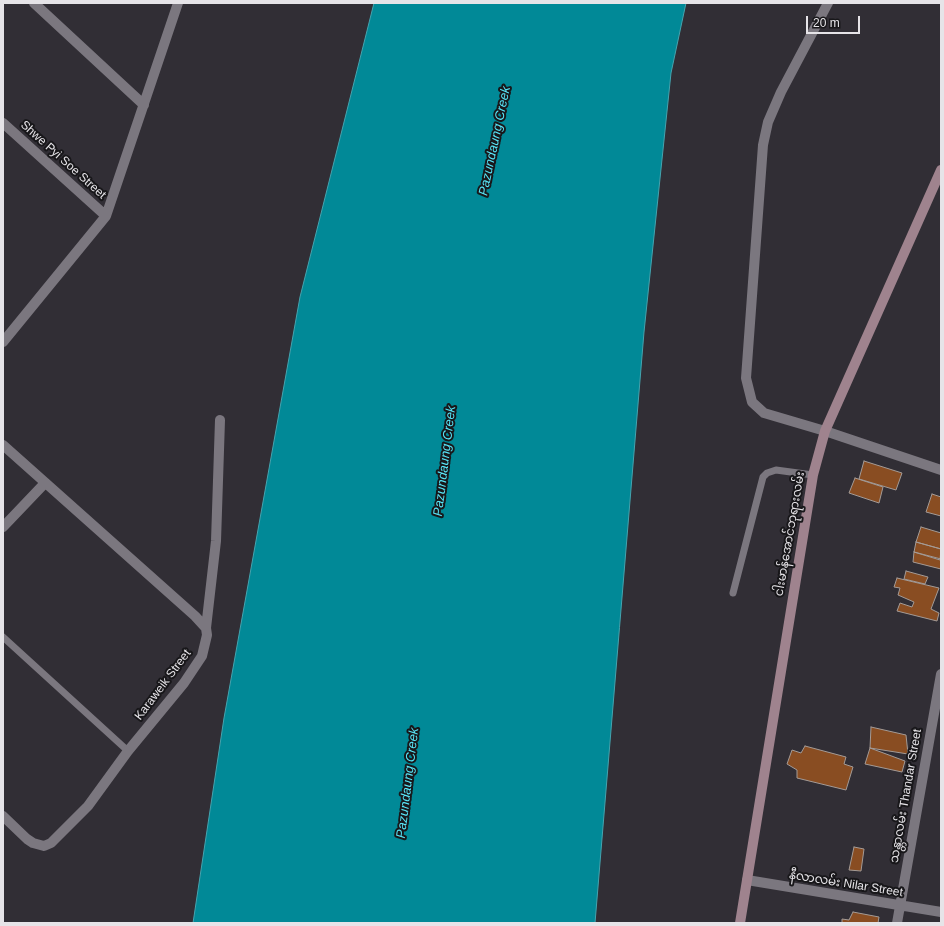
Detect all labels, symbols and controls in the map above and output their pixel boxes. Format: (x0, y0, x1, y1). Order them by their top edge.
scale bar (808, 8, 862, 34)
text: 20 m (813, 16, 840, 30)
water label: Pazundaung Creek (476, 85, 514, 197)
street label: Shwe Pyi Soe Street (17, 118, 109, 202)
water label: Pazundaung Creek (430, 405, 460, 517)
street label: ငါးမာန်အောင်ဘုရားလမ်း (772, 471, 808, 597)
street label: Karaweik Street (132, 647, 194, 723)
water label: Pazundaung Creek (393, 727, 423, 839)
street label: သန္တာလမ်း Thandar Street (887, 728, 925, 864)
street label: နီလာလမ်း Nilar Street (788, 868, 904, 900)

